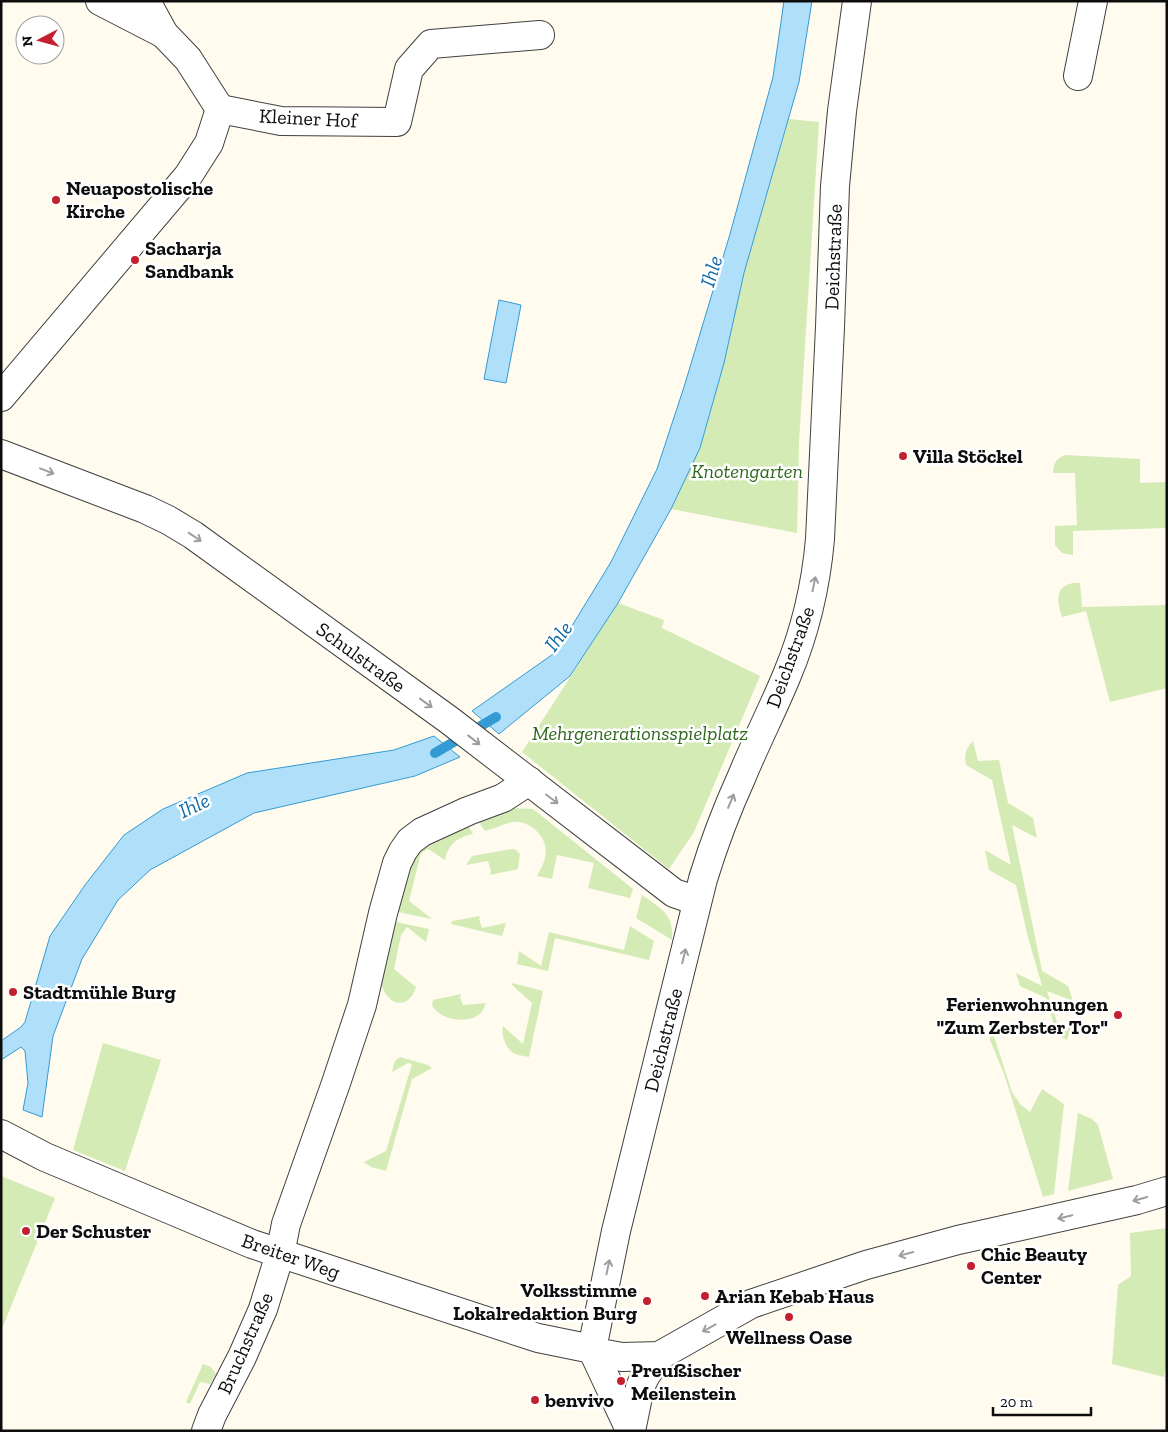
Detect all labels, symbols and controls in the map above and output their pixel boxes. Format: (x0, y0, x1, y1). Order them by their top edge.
north arrow (15, 15, 65, 65)
text: N (19, 35, 37, 47)
street label: Kleiner Hof (258, 103, 359, 133)
place label: Neuapostolische Kirche (66, 176, 214, 223)
marker: Neuapostolische Kirche (50, 194, 62, 206)
street label: Deichstraße (819, 203, 847, 311)
place label: Sacharja Sandbank (145, 236, 234, 283)
water label: Ihle (694, 252, 728, 290)
marker: Sacharja Sandbank (129, 254, 141, 266)
place label: Villa Stöckel (913, 444, 1023, 468)
marker: Villa Stöckel (897, 450, 909, 462)
park label: Knotengarten (691, 459, 803, 483)
one-way arrow (39, 467, 54, 476)
one-way arrow (188, 532, 202, 542)
one-way arrow (810, 577, 819, 593)
street label: Deichstraße (761, 603, 819, 711)
water label: Ihle (539, 616, 577, 656)
street label: Schulstraße (312, 617, 410, 697)
one-way arrow (419, 698, 432, 709)
park label: Mehrgenerationsspielplatz (532, 721, 748, 745)
one-way arrow (468, 734, 481, 745)
water label: Ihle (175, 787, 213, 823)
one-way arrow (545, 794, 558, 805)
one-way arrow (727, 794, 736, 809)
one-way arrow (680, 949, 689, 965)
place label: Stadtmühle Burg (23, 980, 176, 1004)
marker: Stadtmühle Burg (7, 986, 19, 998)
street label: Deichstraße (639, 986, 687, 1094)
place label: Ferienwohnungen "Zum Zerbster Tor" (936, 992, 1108, 1039)
marker: Ferienwohnungen "Zum Zerbster Tor" (1112, 1009, 1124, 1021)
one-way arrow (1132, 1195, 1148, 1204)
one-way arrow (1057, 1213, 1073, 1222)
place label: Der Schuster (36, 1219, 152, 1243)
marker: Der Schuster (20, 1225, 32, 1237)
street label: Breiter Weg (239, 1228, 343, 1284)
place label: Chic Beauty Center (981, 1242, 1087, 1289)
one-way arrow (899, 1250, 915, 1259)
one-way arrow (604, 1260, 614, 1276)
marker: Chic Beauty Center (965, 1260, 977, 1272)
place label: Volksstimme Lokalredaktion Burg (453, 1278, 638, 1325)
place label: Arian Kebab Haus (715, 1284, 874, 1308)
street label: Bruchstraße (212, 1288, 278, 1398)
marker: Arian Kebab Haus (699, 1290, 711, 1302)
marker: Volksstimme Lokalredaktion Burg (641, 1295, 653, 1307)
marker: Wellness Oase (783, 1311, 795, 1323)
one-way arrow (703, 1323, 717, 1333)
place label: Wellness Oase (726, 1325, 853, 1349)
place label: Preußischer Meilenstein (631, 1358, 742, 1405)
marker: Preußischer Meilenstein (615, 1375, 627, 1387)
scale bar (993, 1384, 1090, 1416)
place label: benvivo (544, 1388, 615, 1412)
text: 20 m (1000, 1393, 1033, 1411)
marker: benvivo (529, 1394, 541, 1406)

